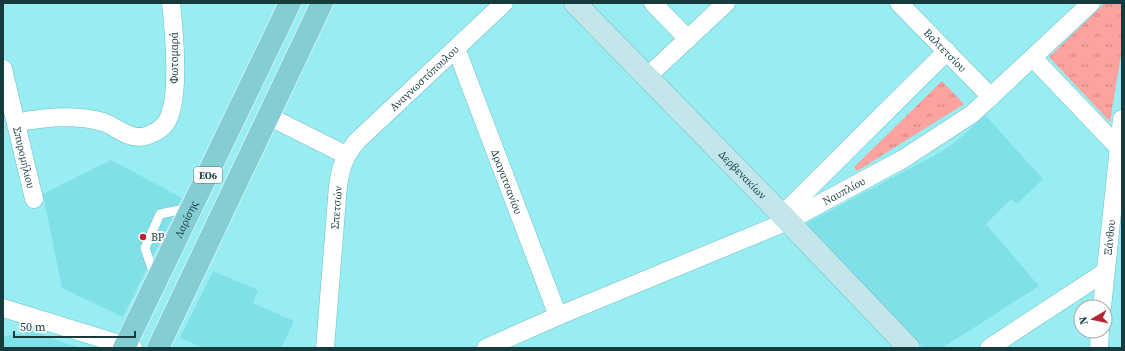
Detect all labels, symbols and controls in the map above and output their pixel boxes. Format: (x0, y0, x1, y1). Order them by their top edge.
street label: Βαλτετσίου (920, 26, 970, 76)
street label: Φωτομαρά (167, 32, 182, 84)
street label: Αναγνωστόπουλου (386, 42, 462, 115)
street label: Σπυρομήλιου (9, 126, 38, 190)
street label: Δραγατσανίου (487, 147, 526, 216)
street label: Δερβενακίων (715, 147, 770, 203)
road number: ΕΟ6 (194, 167, 222, 183)
street label: Ναυπλίου (820, 174, 868, 209)
street label: Σπετσών (328, 185, 346, 230)
street label: Λαρίσης (171, 198, 202, 241)
street label: Ξάνθου (1101, 219, 1119, 256)
place label: BP (151, 230, 165, 245)
marker: BP (138, 232, 148, 242)
north arrow (1073, 299, 1113, 339)
scale bar (14, 313, 135, 339)
text: N (1076, 315, 1092, 326)
text: 50 m (20, 319, 46, 335)

